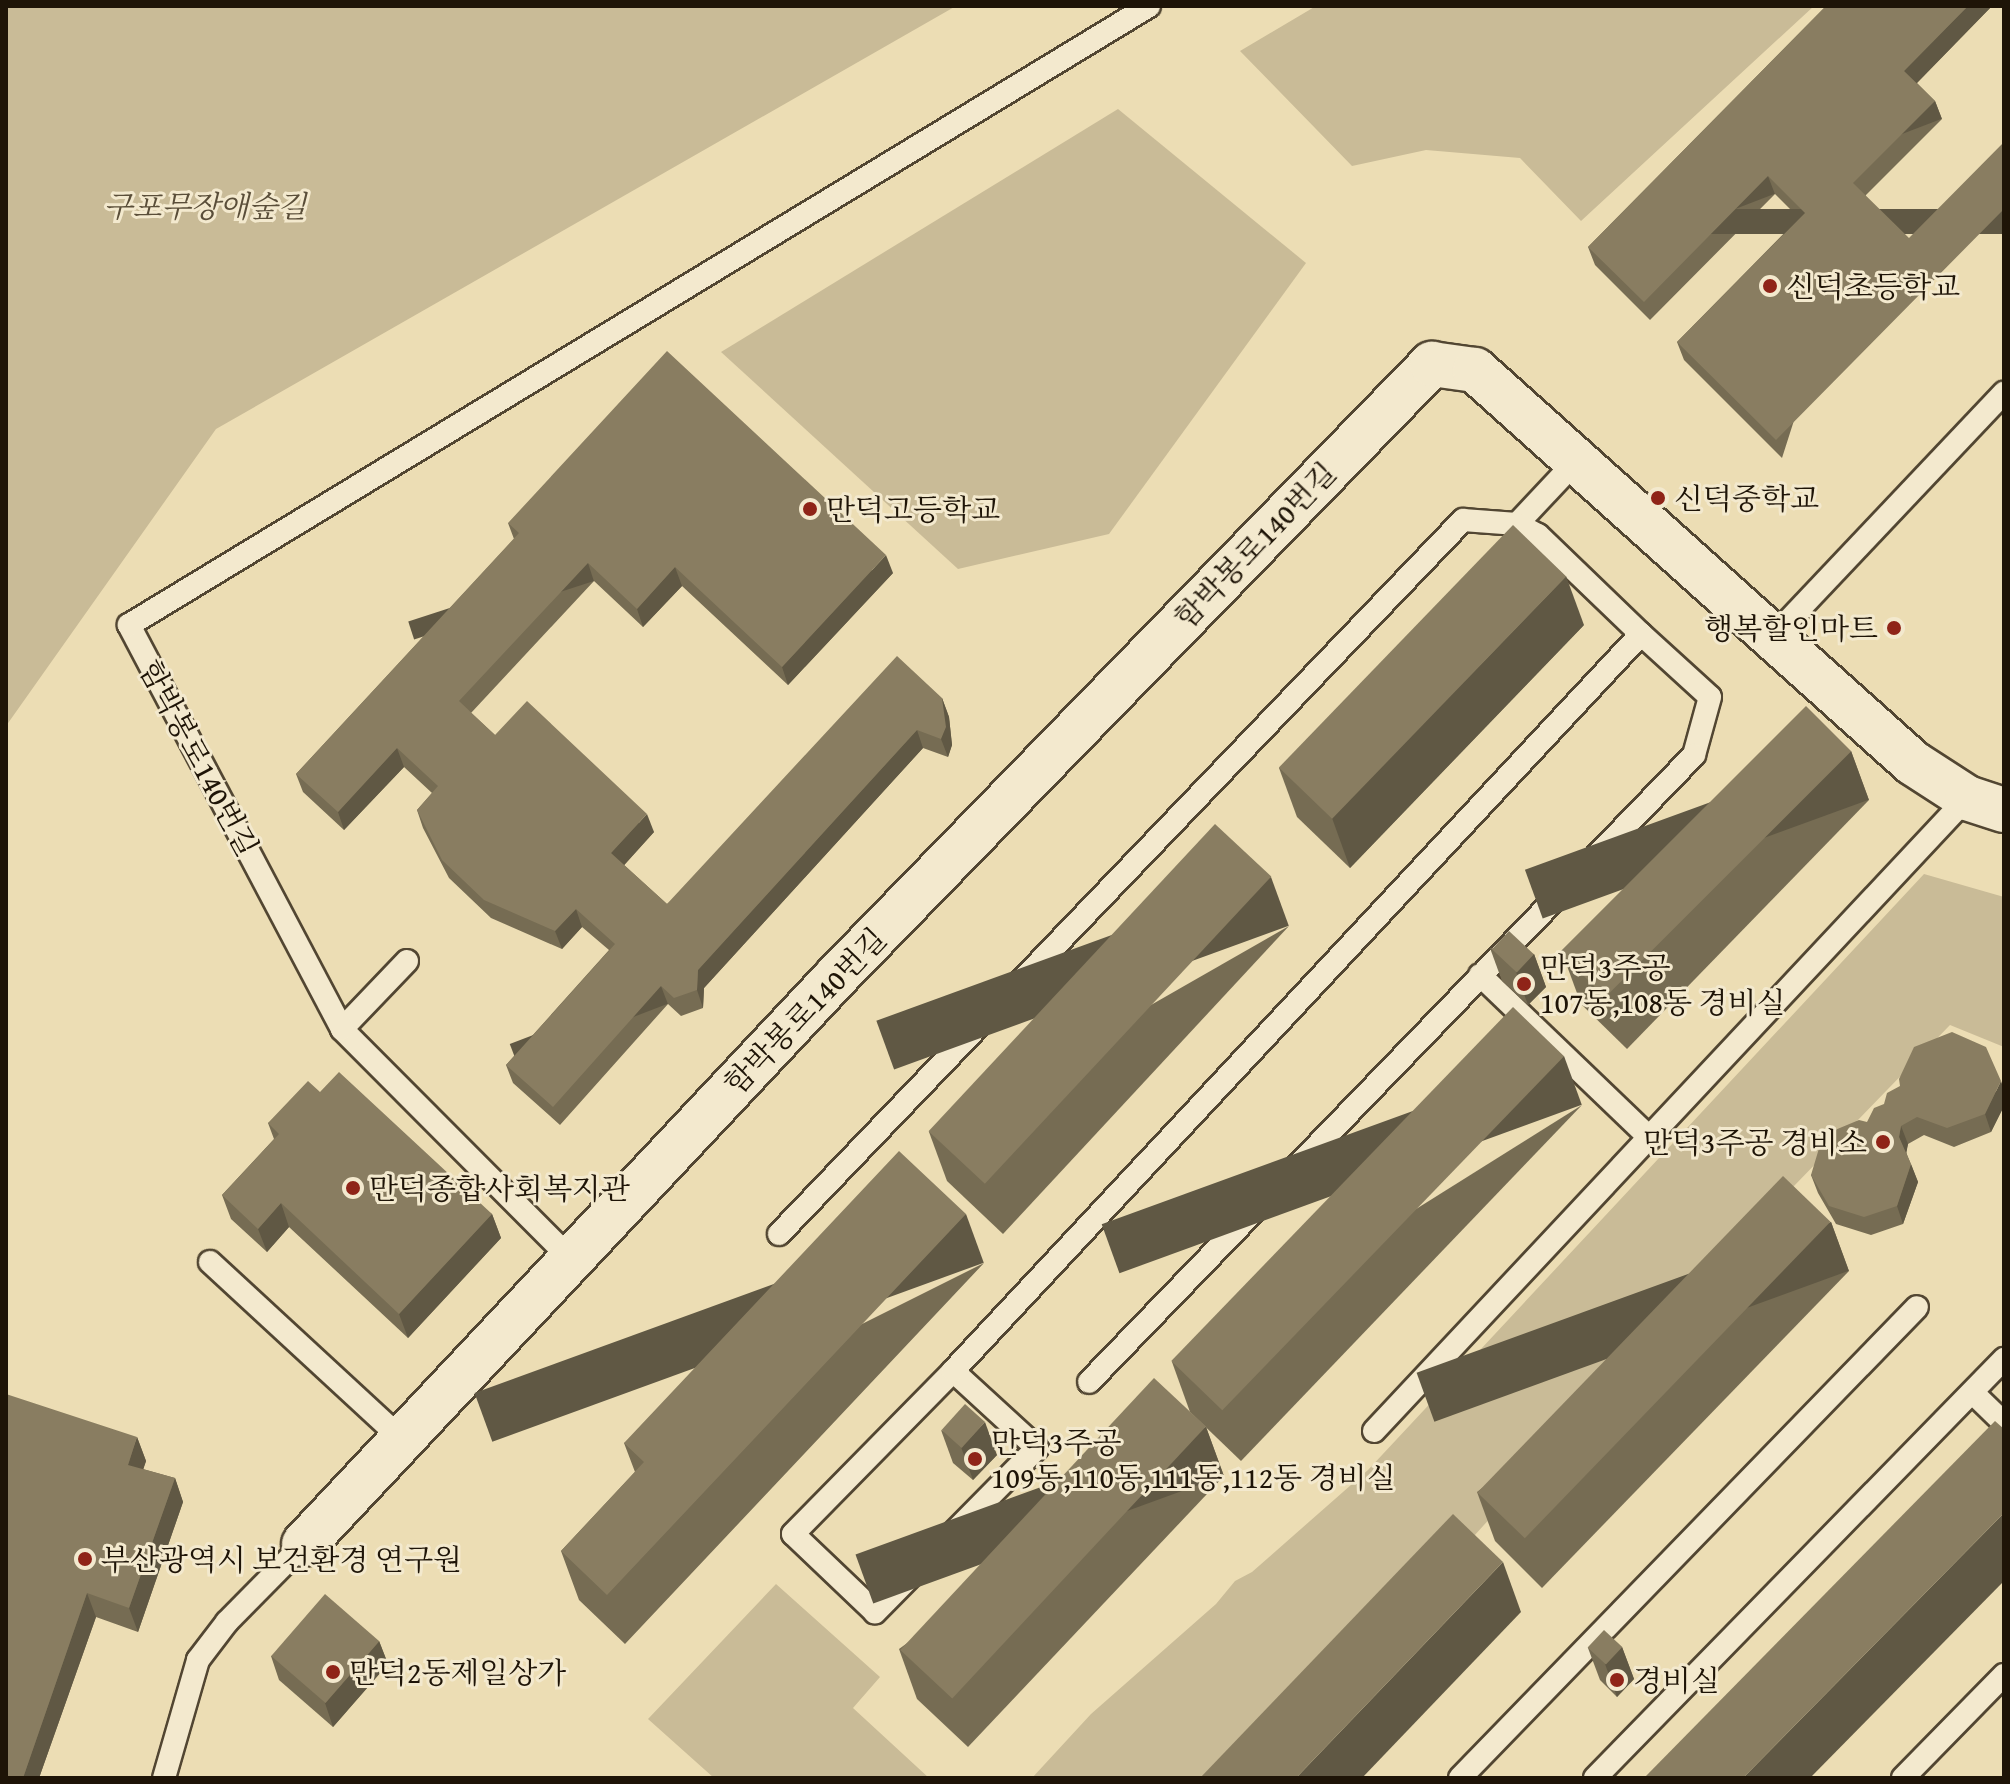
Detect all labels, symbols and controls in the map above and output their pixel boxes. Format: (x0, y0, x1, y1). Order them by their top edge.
park label: 구포무장애숲길 (104, 188, 306, 224)
place label: 신덕초등학교 (1786, 268, 1960, 304)
marker: 신덕초등학교 (1761, 277, 1779, 295)
street label: 함박봉로140번길 (1167, 454, 1343, 636)
place label: 신덕중학교 (1674, 480, 1819, 516)
marker: 신덕중학교 (1649, 489, 1667, 507)
place label: 만덕고등학교 (826, 491, 1000, 527)
marker: 만덕고등학교 (801, 500, 819, 518)
place label: 행복할인마트 (1704, 610, 1878, 646)
marker: 행복할인마트 (1885, 619, 1903, 637)
street label: 함박봉로140번길 (132, 654, 266, 862)
street label: 함박봉로140번길 (717, 920, 893, 1102)
place label: 만덕3주공 107동,108동 경비실 (1540, 949, 1785, 1020)
marker: 만덕3주공 107동,108동 경비실 (1515, 975, 1533, 993)
place label: 만덕3주공 경비소 (1643, 1124, 1867, 1160)
marker: 만덕3주공 경비소 (1874, 1133, 1892, 1151)
place label: 만덕종합사회복지관 (369, 1170, 630, 1206)
marker: 만덕종합사회복지관 (344, 1179, 362, 1197)
place label: 만덕3주공 109동,110동,111동,112동 경비실 (991, 1424, 1396, 1494)
marker: 만덕3주공 109동,110동,111동,112동 경비실 (966, 1450, 984, 1468)
place label: 부산광역시 보건환경 연구원 (101, 1541, 462, 1577)
marker: 부산광역시 보건환경 연구원 (76, 1550, 94, 1568)
place label: 만덕2동제일상가 (349, 1654, 566, 1690)
place label: 경비실 (1633, 1662, 1720, 1698)
marker: 만덕2동제일상가 (324, 1663, 342, 1681)
marker: 경비실 (1608, 1671, 1626, 1689)

